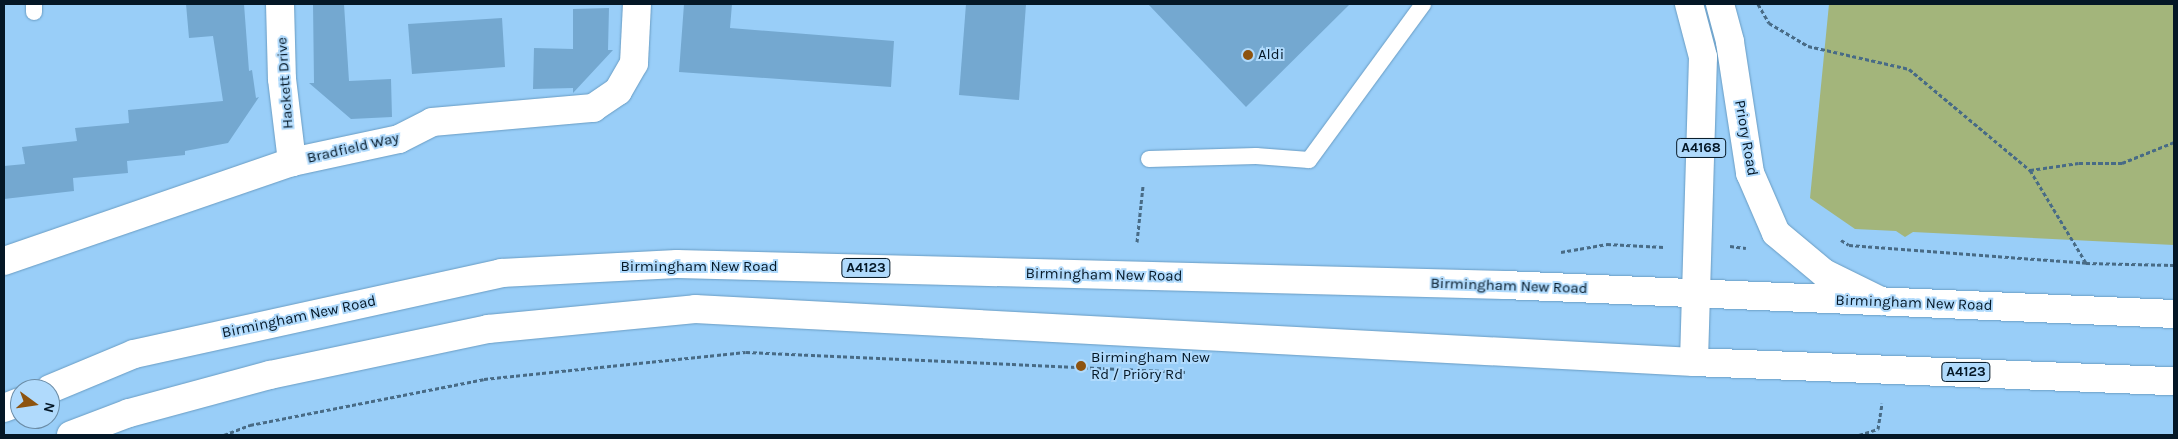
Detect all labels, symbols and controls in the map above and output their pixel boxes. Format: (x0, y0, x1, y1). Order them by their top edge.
street label: Hackett Drive (273, 36, 297, 130)
place label: Aldi (1258, 46, 1284, 64)
marker: Aldi (1242, 49, 1254, 61)
street label: Priory Road (1730, 99, 1762, 177)
street label: Bradfield Way (305, 129, 401, 167)
road number: A4168 (1676, 136, 1726, 160)
road number: A4123 (841, 256, 891, 280)
street label: Birmingham New Road (620, 258, 778, 276)
street label: Birmingham New Road (1025, 265, 1183, 285)
street label: Birmingham New Road (1430, 274, 1588, 298)
street label: Birmingham New Road (1835, 291, 1993, 315)
street label: Birmingham New Road (220, 292, 378, 342)
place label: Birmingham New Rd / Priory Rd (1091, 348, 1210, 383)
marker: Birmingham New Rd / Priory Rd (1075, 360, 1087, 372)
road number: A4123 (1941, 361, 1991, 384)
north arrow (10, 379, 60, 429)
text: N (40, 401, 59, 414)

